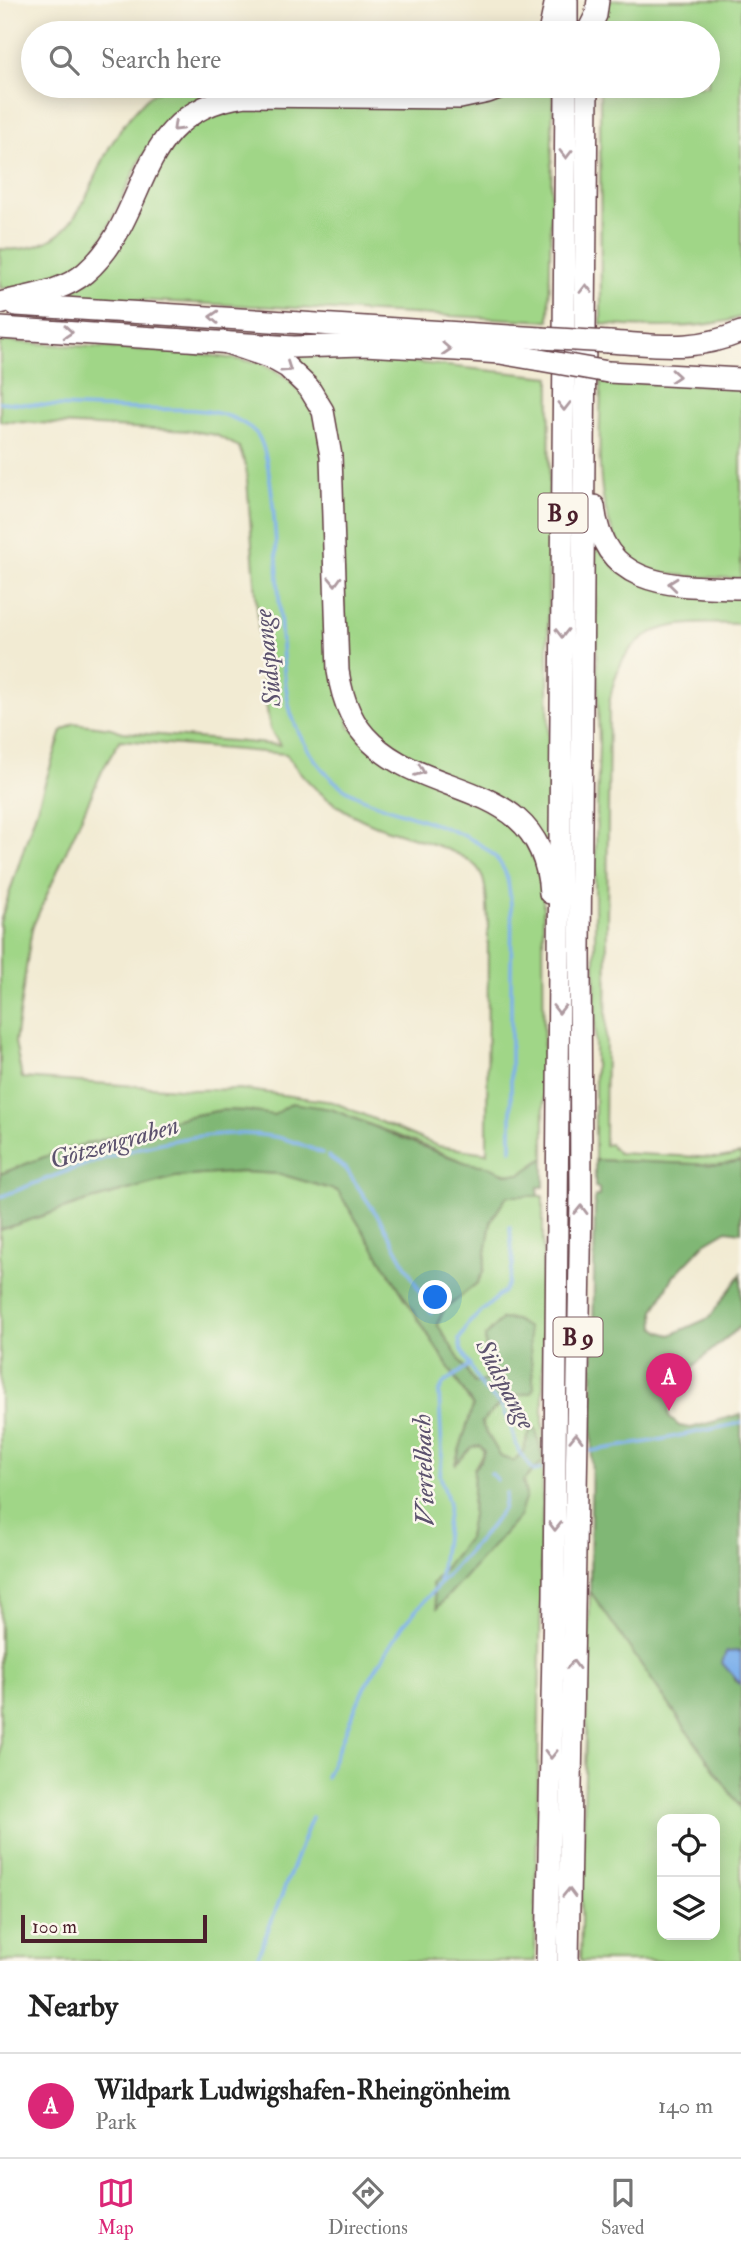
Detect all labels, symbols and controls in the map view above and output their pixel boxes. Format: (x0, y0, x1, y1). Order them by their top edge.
search box (21, 21, 720, 98)
icon: search (45, 41, 83, 79)
text: Search here (101, 44, 221, 76)
one-way arrow (172, 118, 185, 131)
one-way arrow (558, 149, 574, 160)
one-way arrow (578, 284, 594, 294)
one-way arrow (208, 310, 219, 325)
one-way arrow (63, 324, 74, 339)
one-way arrow (441, 342, 452, 357)
one-way arrow (279, 360, 292, 373)
one-way arrow (669, 368, 680, 383)
one-way arrow (556, 401, 572, 412)
road number: B 9 (538, 494, 588, 533)
one-way arrow (327, 576, 342, 587)
one-way arrow (667, 577, 679, 592)
water label: Südspange (247, 607, 289, 709)
one-way arrow (554, 629, 570, 639)
one-way arrow (413, 763, 425, 777)
one-way arrow (551, 1005, 567, 1015)
water label: Götzengraben (46, 1109, 182, 1177)
one-way arrow (573, 1205, 588, 1216)
your location (418, 1280, 452, 1314)
road number: B 9 (554, 1318, 602, 1356)
water label: Südspange (468, 1333, 542, 1436)
pin: A (646, 1353, 692, 1411)
water label: Viertelbach (406, 1413, 442, 1527)
one-way arrow (569, 1432, 584, 1443)
one-way arrow (547, 1521, 563, 1532)
one-way arrow (565, 1660, 580, 1671)
one-way arrow (544, 1748, 559, 1759)
map controls (657, 1814, 720, 1940)
button: locate (657, 1814, 720, 1877)
button: layers (657, 1877, 720, 1940)
one-way arrow (561, 1887, 577, 1898)
scale bar (21, 1912, 206, 1944)
text: 100 m (32, 1915, 77, 1939)
text: Nearby (28, 1988, 118, 2025)
text: Wildpark Ludwigshafen-Rheingönheim (95, 2075, 510, 2107)
text: A (44, 2091, 58, 2120)
text: 140 m (658, 2091, 713, 2120)
text: Park (95, 2107, 137, 2136)
tab: Map (97, 2174, 135, 2240)
tab: Directions (328, 2174, 408, 2240)
tab: Saved (601, 2174, 644, 2240)

